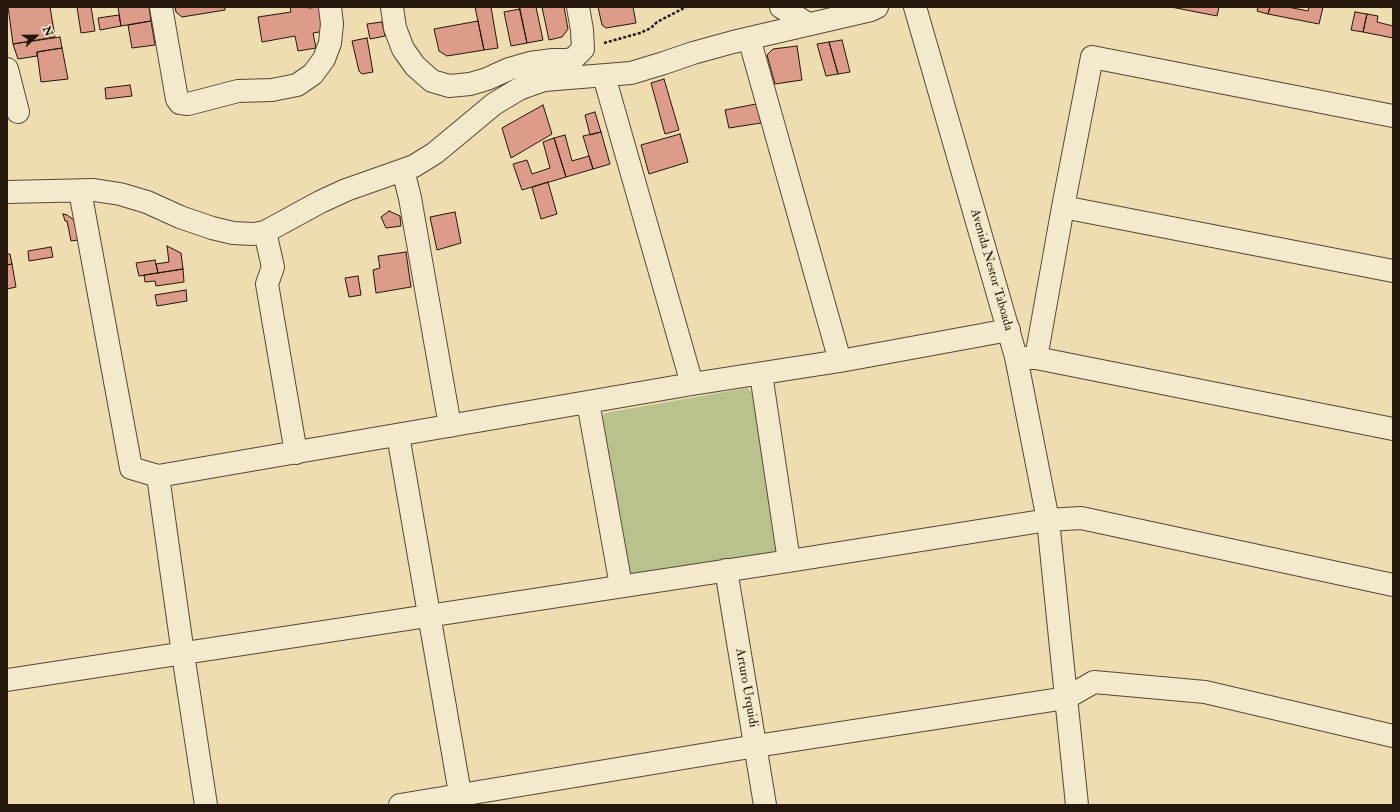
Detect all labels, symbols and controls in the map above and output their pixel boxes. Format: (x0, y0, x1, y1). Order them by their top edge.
north arrow (16, 16, 56, 56)
text: N (40, 24, 55, 38)
street label: Avenida Nestor Taboada (966, 207, 1016, 333)
street label: Arturo Urquidi (731, 647, 761, 729)

